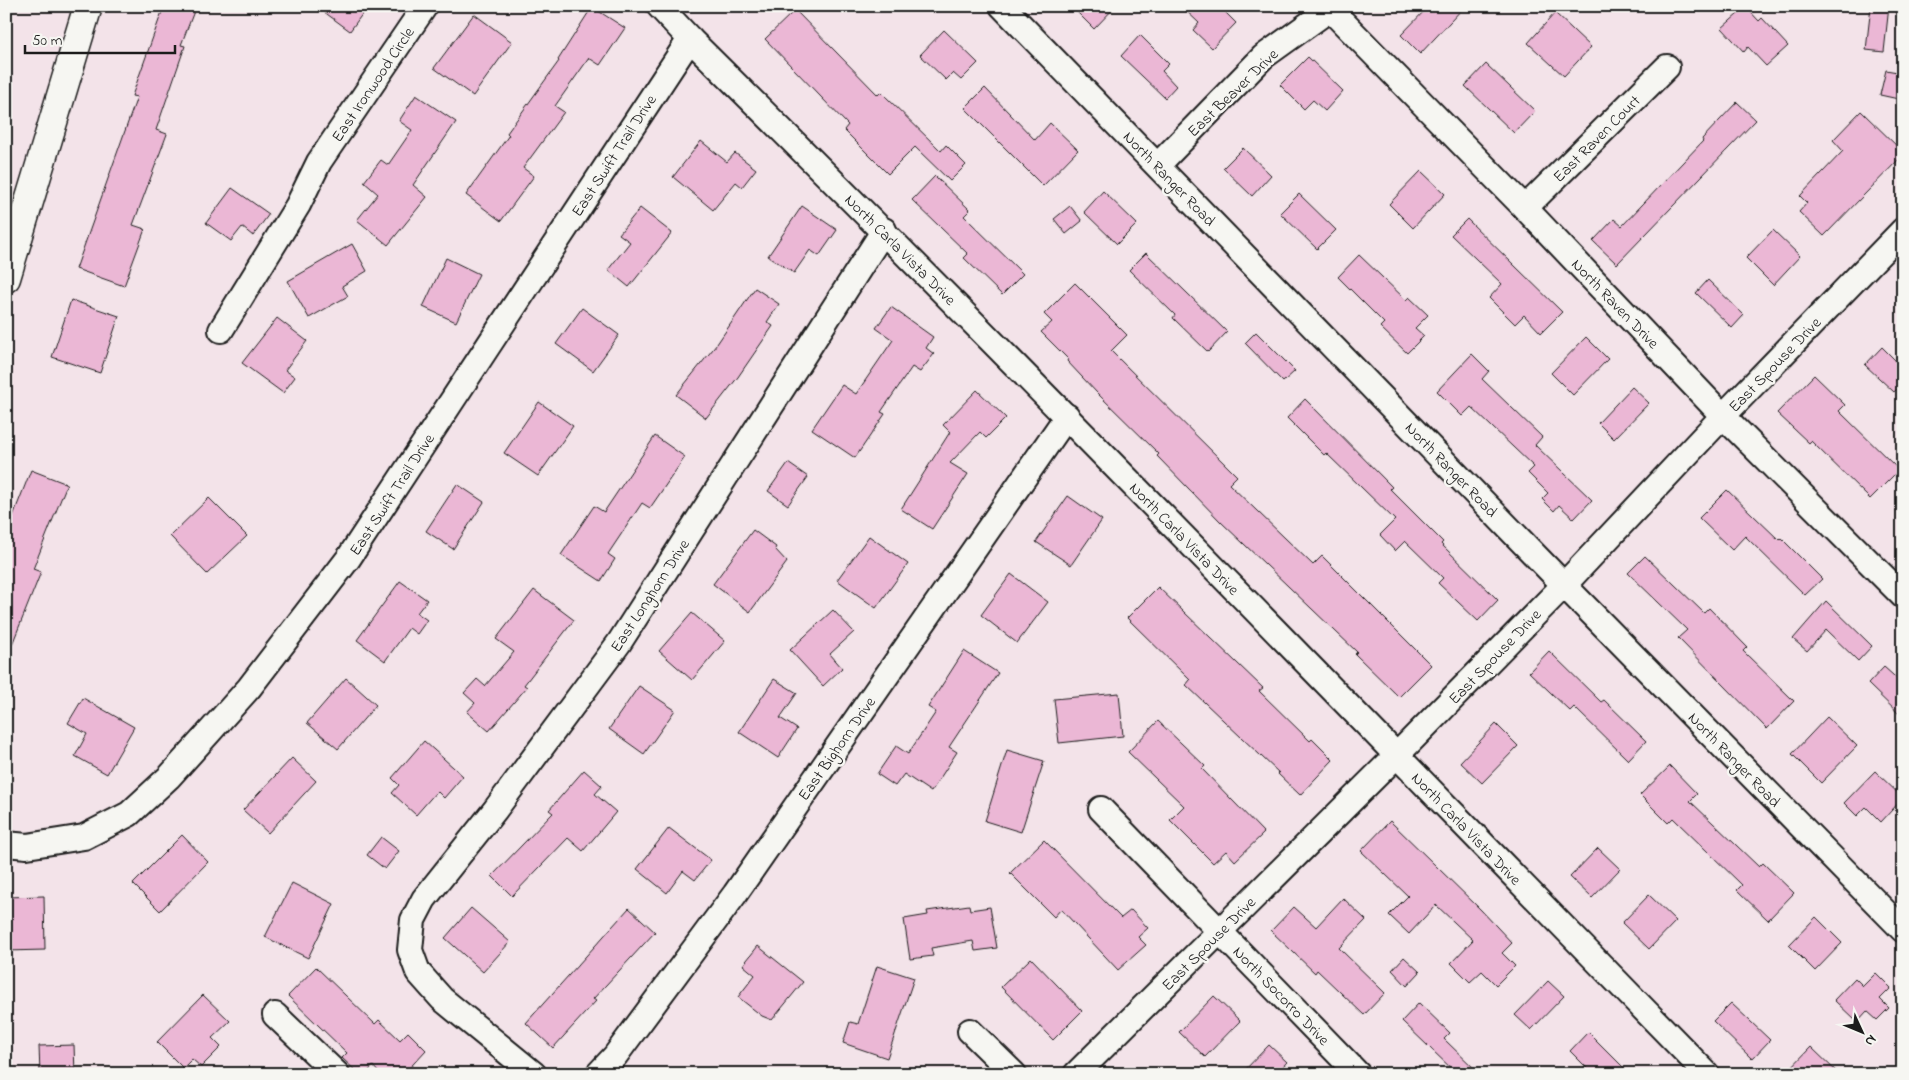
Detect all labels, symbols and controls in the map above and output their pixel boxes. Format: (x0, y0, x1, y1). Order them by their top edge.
scale bar (25, 22, 175, 54)
street label: East Ironwood Circle (326, 22, 422, 148)
text: 50 m (32, 30, 63, 52)
street label: East Beaver Drive (1182, 43, 1285, 143)
street label: East Swift Trail Drive (566, 90, 664, 222)
street label: East Raven Court (1548, 90, 1647, 189)
street label: North Ranger Road (1117, 126, 1220, 233)
street label: North Carla Vista Drive (838, 189, 962, 312)
street label: North Raven Drive (1565, 254, 1665, 356)
street label: East Spouse Drive (1723, 312, 1828, 419)
street label: North Ranger Road (1399, 417, 1502, 524)
street label: East Swift Trail Drive (344, 429, 442, 561)
street label: North Carla Vista Drive (1123, 477, 1245, 602)
street label: East Longhorn Drive (605, 534, 697, 657)
street label: East Spouse Drive (1443, 604, 1548, 711)
street label: East Bighorn Drive (793, 692, 883, 806)
street label: North Ranger Road (1682, 707, 1785, 814)
street label: North Carla Vista Drive (1405, 767, 1527, 892)
street label: East Spouse Drive (1157, 891, 1263, 997)
street label: North Socorro Drive (1227, 941, 1335, 1052)
north arrow (1836, 1008, 1886, 1058)
text: N (1859, 1029, 1881, 1051)

